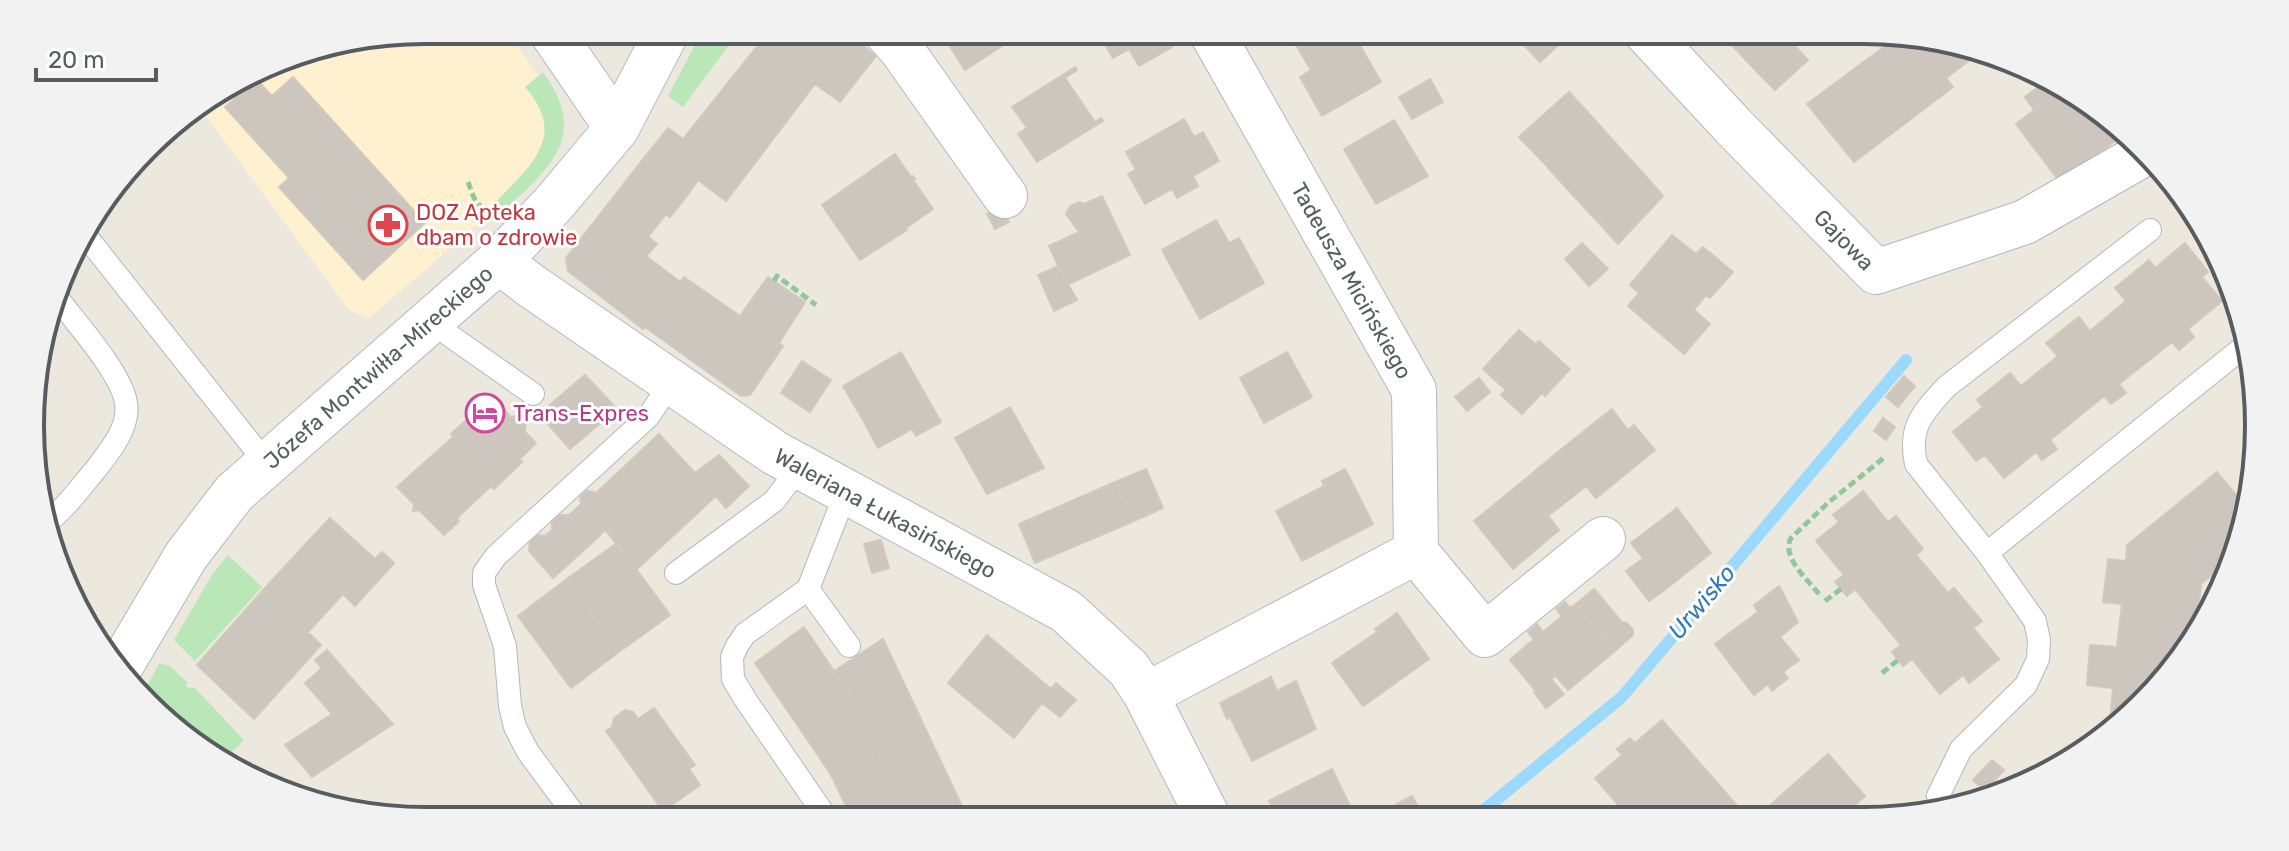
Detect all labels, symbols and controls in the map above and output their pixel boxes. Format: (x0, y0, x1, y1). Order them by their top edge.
scale bar (36, 32, 156, 82)
text: 20 m (48, 46, 105, 74)
street label: Tadeusza Micińskiego (1285, 178, 1418, 384)
place label: DOZ Apteka dbam o zdrowie (416, 199, 577, 251)
pharmacy icon: DOZ Apteka dbam o zdrowie (367, 204, 409, 246)
street label: Gajowa (1808, 204, 1880, 276)
street label: Józefa Montwiłła-Mireckiego (258, 260, 498, 475)
hotel icon: Trans-Expres (464, 392, 506, 434)
place label: Trans-Expres (513, 400, 649, 427)
street label: Waleriana Łukasińskiego (770, 442, 1001, 585)
water label: Urwisko (1663, 559, 1741, 645)

